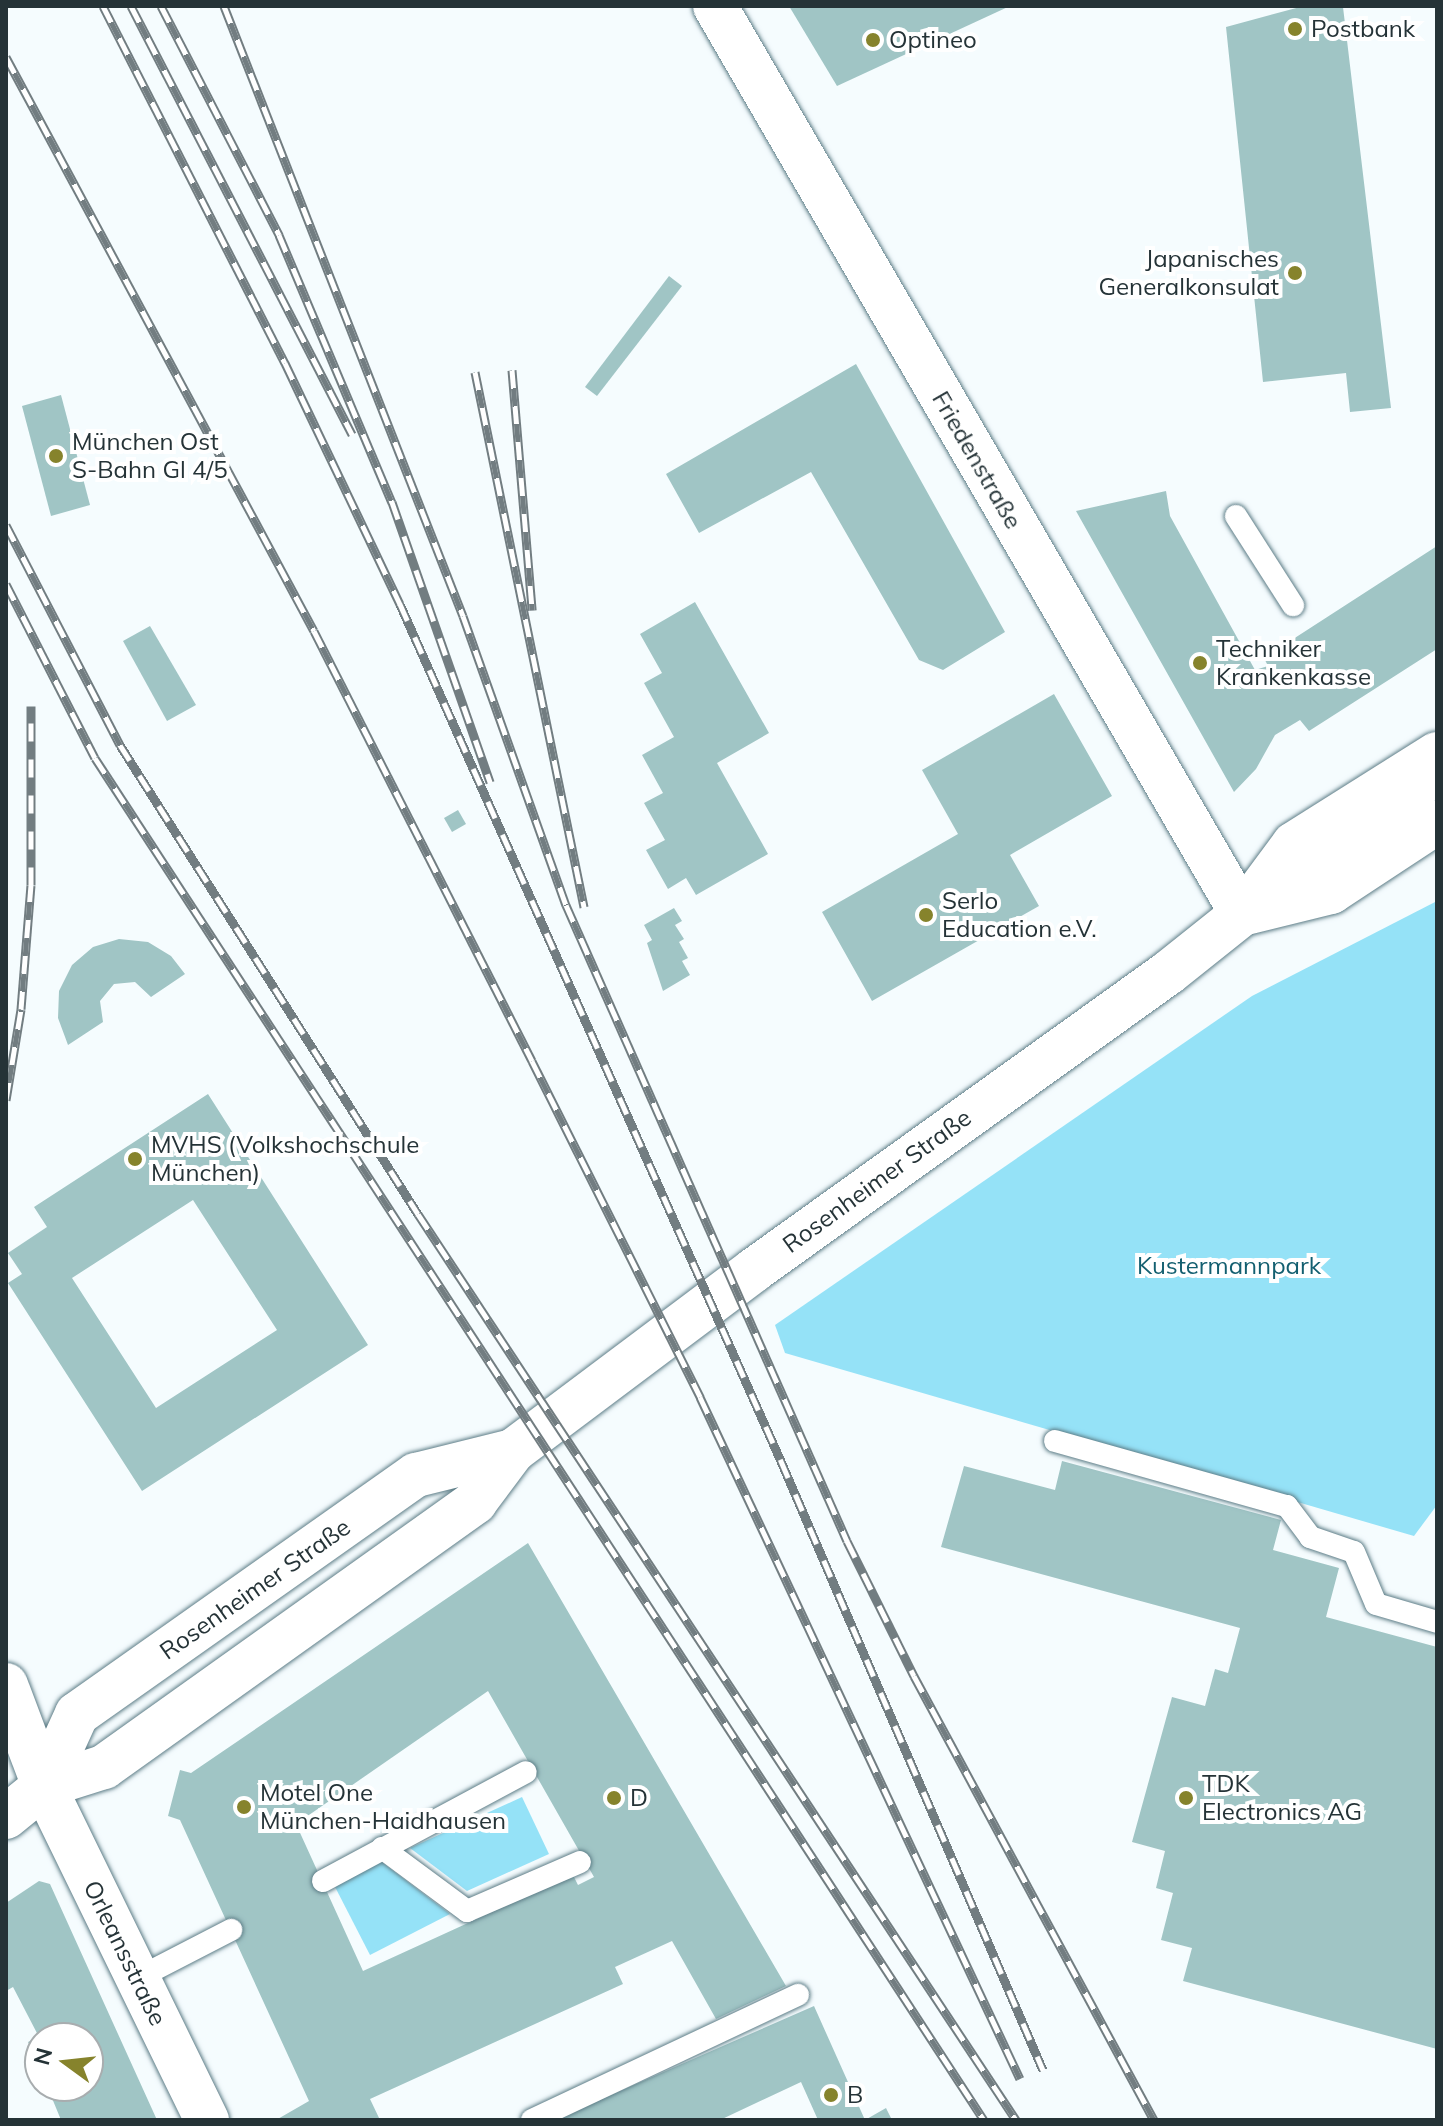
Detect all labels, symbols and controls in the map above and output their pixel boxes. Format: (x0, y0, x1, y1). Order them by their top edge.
place label: Postbank (1311, 15, 1415, 43)
marker: Postbank (1286, 20, 1304, 38)
place label: Optineo (889, 26, 977, 54)
marker: Optineo (864, 31, 882, 49)
place label: Japanisches Generalkonsulat (1098, 245, 1279, 301)
marker: Japanisches Generalkonsulat (1286, 264, 1304, 282)
street label: Friedenstraße (926, 386, 1028, 534)
place label: München Ost S-Bahn Gl 4/5 (72, 428, 228, 484)
marker: München Ost S-Bahn Gl 4/5 (47, 447, 65, 465)
place label: Techniker Krankenkasse (1216, 635, 1371, 691)
marker: Techniker Krankenkasse (1191, 654, 1209, 672)
place label: Serlo Education e.V. (942, 887, 1097, 943)
marker: Serlo Education e.V. (917, 906, 935, 924)
street label: Rosenheimer Straße (777, 1103, 977, 1259)
place label: MVHS (Volkshochschule München) (151, 1131, 419, 1187)
marker: MVHS (Volkshochschule München) (126, 1150, 144, 1168)
park label: Kustermannpark (1137, 1252, 1321, 1280)
street label: Rosenheimer Straße (154, 1513, 356, 1665)
place label: TDK Electronics AG (1202, 1770, 1362, 1826)
place label: Motel One München-Haidhausen (260, 1779, 506, 1835)
place label: D (630, 1784, 648, 1812)
marker: D (605, 1789, 623, 1807)
marker: TDK Electronics AG (1177, 1789, 1195, 1807)
marker: Motel One München-Haidhausen (235, 1798, 253, 1816)
street label: Orleansstraße (77, 1876, 173, 2030)
north arrow (24, 2022, 104, 2102)
text: N (27, 2045, 58, 2068)
place label: B (847, 2081, 863, 2109)
marker: B (822, 2086, 840, 2104)

